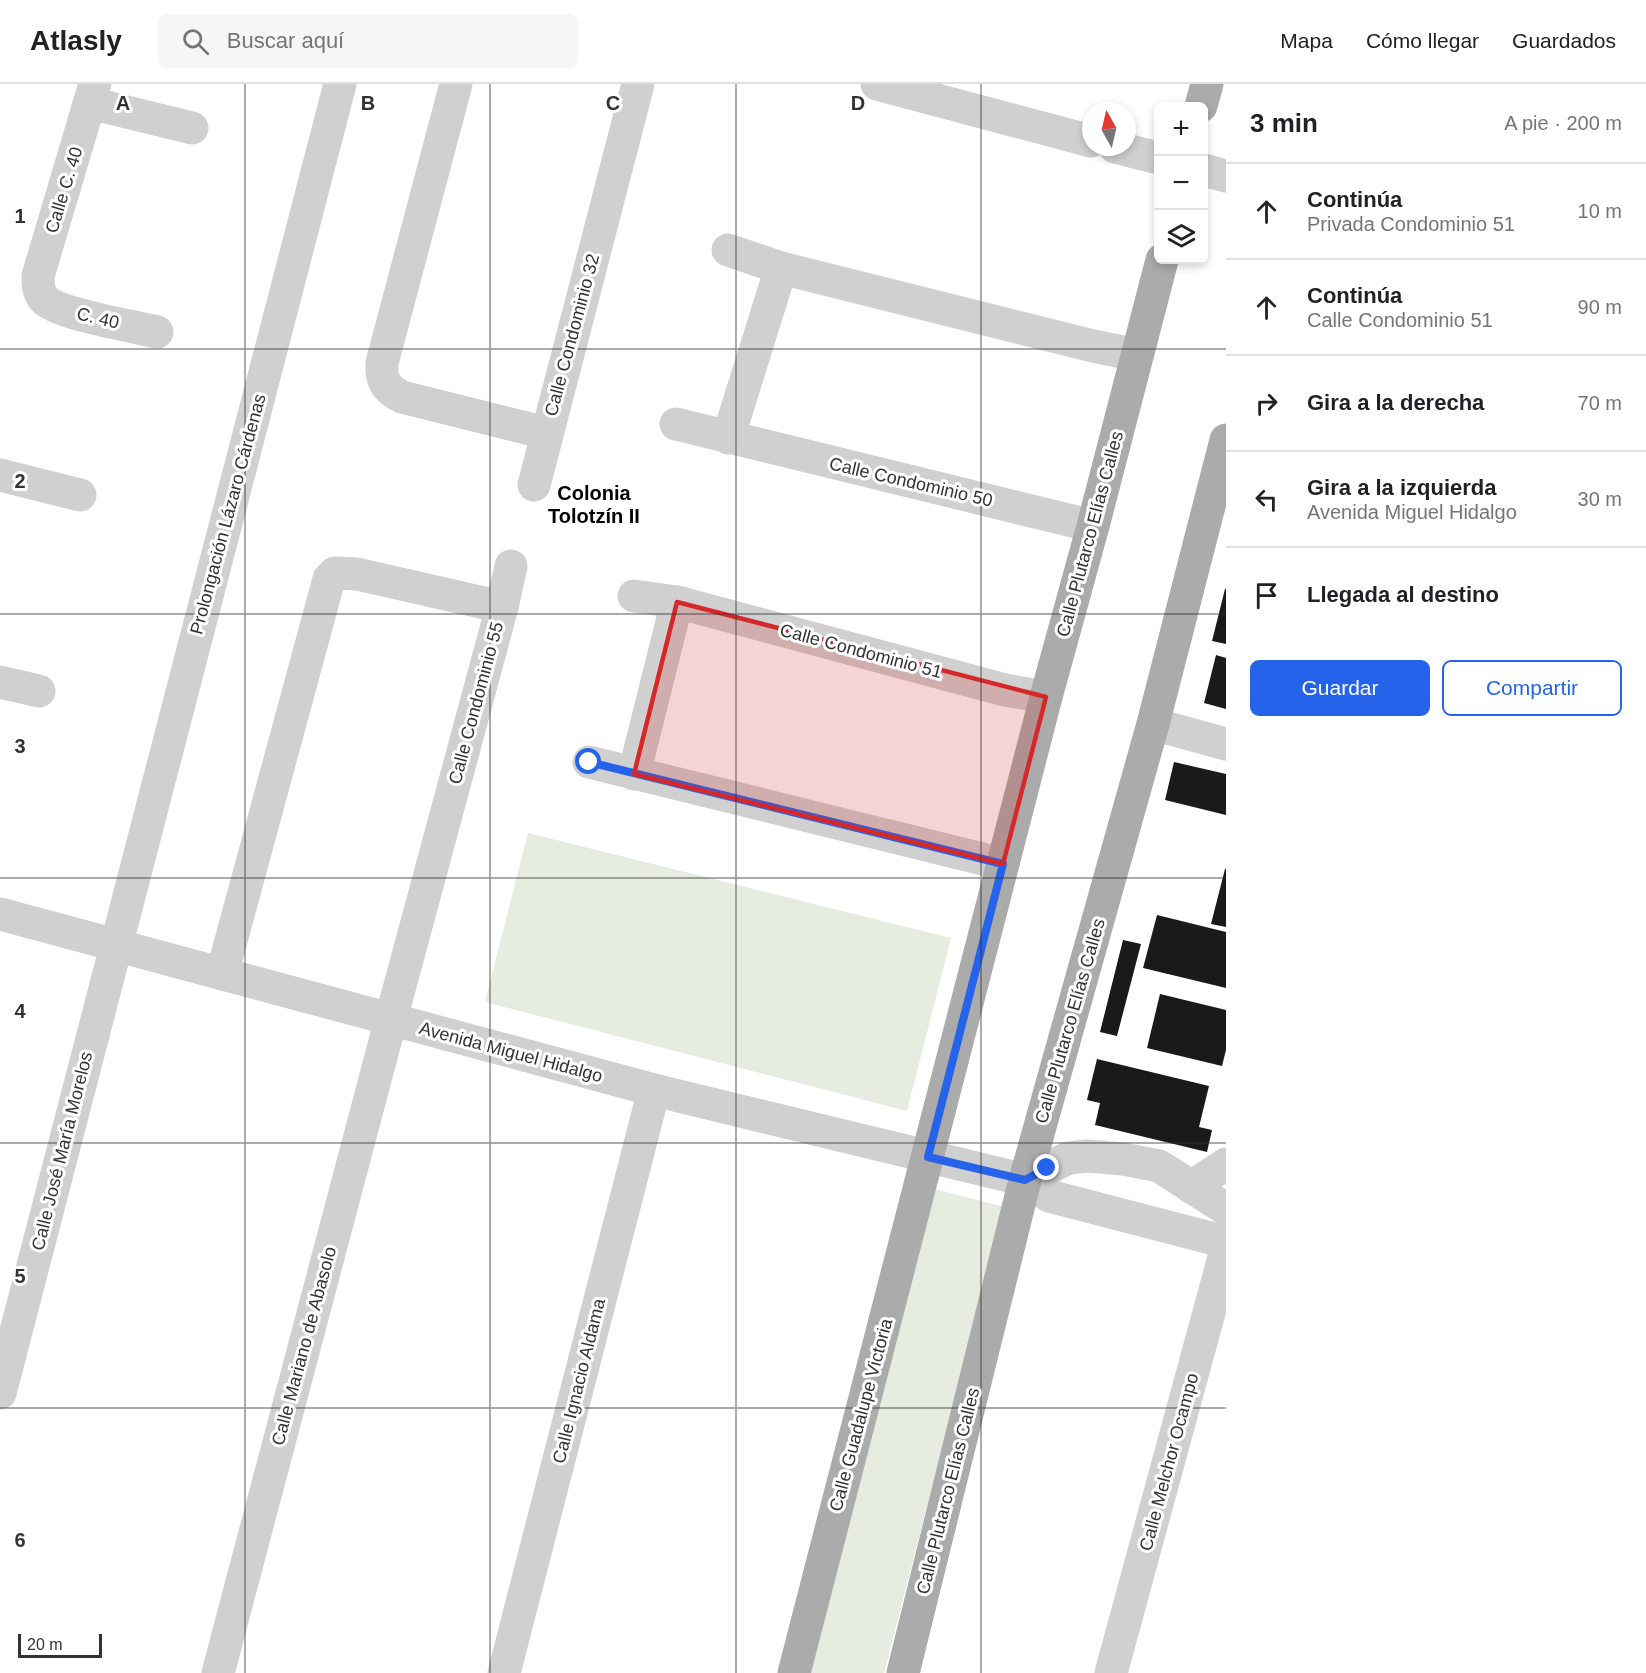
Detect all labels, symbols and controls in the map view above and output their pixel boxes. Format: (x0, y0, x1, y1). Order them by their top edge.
search box (158, 14, 578, 68)
text: Atlasly (30, 25, 122, 56)
icon: search (179, 25, 212, 58)
text: Buscar aquí (227, 28, 344, 53)
text: Mapa (1280, 29, 1333, 52)
text: Cómo llegar (1366, 29, 1479, 52)
text: Guardados (1512, 29, 1616, 52)
text: A (116, 92, 130, 114)
text: B (361, 92, 375, 114)
text: C (606, 92, 620, 114)
text: D (851, 92, 865, 114)
north arrow (1082, 102, 1136, 156)
map controls (1154, 102, 1208, 264)
button: + (1154, 102, 1208, 156)
text: 3 min (1250, 108, 1318, 138)
text: A pie · 200 m (1504, 112, 1622, 134)
street label: Calle C. 40 (41, 144, 87, 236)
button: − (1154, 156, 1208, 210)
text: Continúa (1307, 187, 1402, 212)
icon: ahead (1250, 195, 1283, 228)
text: 10 m (1578, 200, 1622, 222)
text: 1 (14, 205, 26, 227)
button: layers (1154, 210, 1208, 264)
text: Privada Condominio 51 (1307, 213, 1515, 235)
street label: Calle Condominio 32 (541, 252, 603, 418)
text: Continúa (1307, 283, 1402, 308)
icon: ahead (1250, 291, 1283, 324)
text: 90 m (1578, 296, 1622, 318)
street label: C. 40 (75, 303, 121, 333)
text: Calle Condominio 51 (1307, 309, 1493, 331)
icon: right (1250, 387, 1283, 420)
text: Gira a la derecha (1307, 390, 1484, 415)
street label: Prolongación Lázaro Cárdenas (186, 392, 270, 636)
text: 70 m (1578, 392, 1622, 414)
street label: Calle Plutarco Elías Calles (1053, 429, 1127, 639)
street label: Calle Condominio 50 (827, 453, 995, 511)
text: 2 (14, 470, 26, 492)
text: Gira a la izquierda (1307, 475, 1497, 500)
district label: Colonia Tolotzín II (548, 482, 640, 527)
icon: left (1250, 483, 1283, 516)
text: 30 m (1578, 488, 1622, 510)
text: Avenida Miguel Hidalgo (1307, 501, 1517, 523)
icon: arrive (1250, 579, 1283, 612)
text: Llegada al destino (1307, 582, 1499, 607)
street label: Calle Condominio 55 (445, 620, 507, 786)
street label: Calle Condominio 51 (778, 620, 944, 682)
button: Guardar (1250, 660, 1430, 716)
button: Compartir (1442, 660, 1622, 716)
text: 3 (14, 735, 26, 757)
route start (575, 748, 601, 774)
street label: Calle Plutarco Elías Calles (1031, 916, 1109, 1126)
text: 4 (14, 1000, 26, 1022)
street label: Avenida Miguel Hidalgo (417, 1018, 605, 1086)
street label: Calle José María Morelos (28, 1050, 96, 1252)
route end (1033, 1154, 1059, 1180)
street label: Calle Mariano de Abasolo (268, 1244, 340, 1448)
text: 5 (14, 1265, 26, 1287)
street label: Calle Ignacio Aldama (549, 1296, 609, 1465)
street label: Calle Guadalupe Victoria (826, 1315, 897, 1514)
street label: Calle Melchor Ocampo (1136, 1371, 1202, 1553)
street label: Calle Plutarco Elías Calles (913, 1386, 983, 1596)
text: 6 (14, 1529, 26, 1551)
scale bar (18, 1631, 102, 1658)
text: 20 m (27, 1636, 63, 1653)

